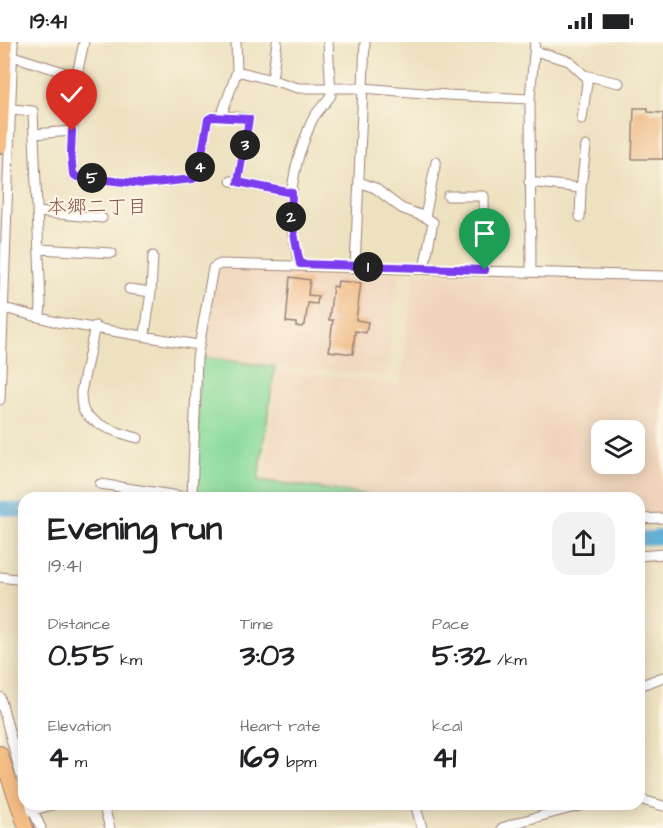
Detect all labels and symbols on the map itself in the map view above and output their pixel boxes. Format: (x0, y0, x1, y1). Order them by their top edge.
pin (46, 69, 97, 131)
pin: 3 (230, 130, 260, 160)
pin: 4 (185, 152, 215, 182)
pin: 5 (77, 163, 107, 193)
district label: 本郷二丁目 (47, 193, 147, 221)
pin: 2 (276, 202, 306, 232)
pin (459, 208, 510, 270)
pin: 1 (353, 252, 383, 282)

